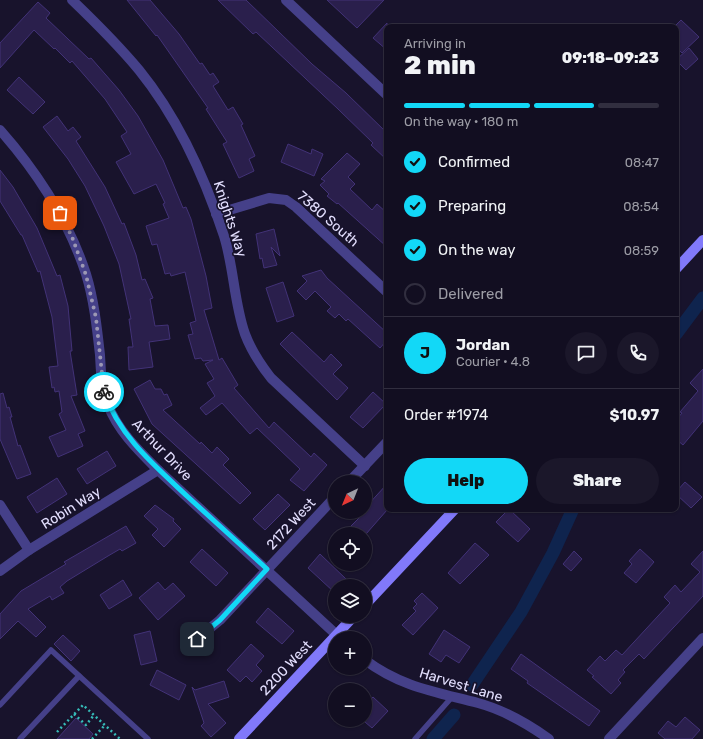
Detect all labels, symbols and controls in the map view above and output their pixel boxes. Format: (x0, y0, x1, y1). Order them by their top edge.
text: Arriving in (404, 36, 466, 51)
text: 09:18–09:23 (562, 49, 659, 67)
text: 2 min (404, 50, 476, 81)
text: On the way · 180 m (404, 114, 518, 129)
icon: check (404, 151, 426, 173)
text: Confirmed (438, 153, 510, 171)
text: 08:47 (625, 155, 659, 170)
street label: Knights Way (210, 179, 250, 259)
street label: 7380 South (294, 188, 362, 250)
icon: check (404, 195, 426, 217)
pin (43, 196, 77, 230)
text: Preparing (438, 197, 506, 215)
text: 08:54 (623, 199, 659, 214)
icon: bag (49, 202, 71, 224)
icon: check (404, 239, 426, 261)
text: On the way (438, 241, 516, 259)
text: 08:59 (624, 243, 659, 258)
text: Delivered (438, 285, 503, 303)
button: chat (565, 332, 607, 374)
button: phone (617, 332, 659, 374)
text: Jordan (456, 336, 510, 354)
text: J (420, 344, 430, 362)
text: Courier · 4.8 (456, 354, 530, 369)
courier (84, 372, 124, 412)
icon: bike (93, 381, 115, 403)
text: Order #1974 (404, 406, 488, 424)
text: $10.97 (610, 406, 659, 424)
street label: Arthur Drive (128, 416, 196, 485)
button: Help (404, 458, 528, 504)
button: Share (536, 458, 659, 504)
north arrow (328, 475, 372, 519)
map controls (328, 475, 372, 727)
street label: Robin Way (38, 483, 104, 533)
street label: 2172 West (263, 494, 319, 553)
button: locate (328, 527, 372, 571)
button: layers (328, 579, 372, 623)
pin (180, 622, 214, 656)
icon: home (186, 628, 208, 650)
button: + (328, 631, 372, 675)
street label: 2200 West (256, 637, 316, 699)
street label: Harvest Lane (417, 664, 505, 706)
button: − (328, 683, 372, 727)

